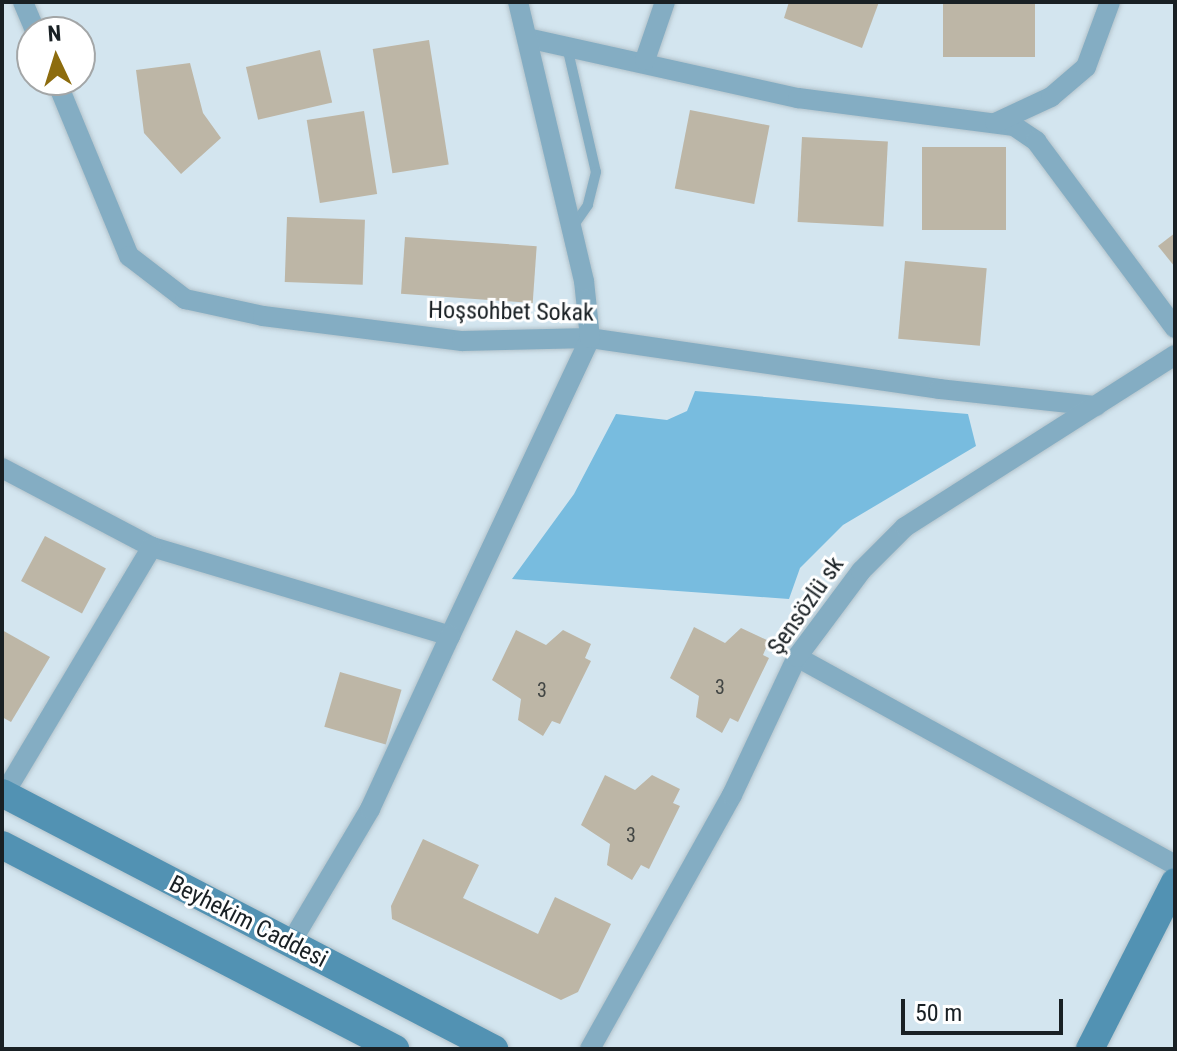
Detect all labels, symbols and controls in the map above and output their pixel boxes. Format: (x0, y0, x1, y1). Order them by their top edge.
north arrow (16, 16, 96, 96)
text: N (47, 21, 62, 46)
street label: Hoşsohbet Sokak (428, 296, 594, 328)
street label: Şensözlü sk (762, 551, 850, 661)
house number: 3 (715, 675, 725, 699)
house number: 3 (537, 678, 547, 702)
house number: 3 (626, 823, 636, 847)
street label: Beyhekim Caddesi (164, 870, 332, 974)
scale bar (905, 983, 1067, 1033)
text: 50 m (915, 999, 962, 1027)

